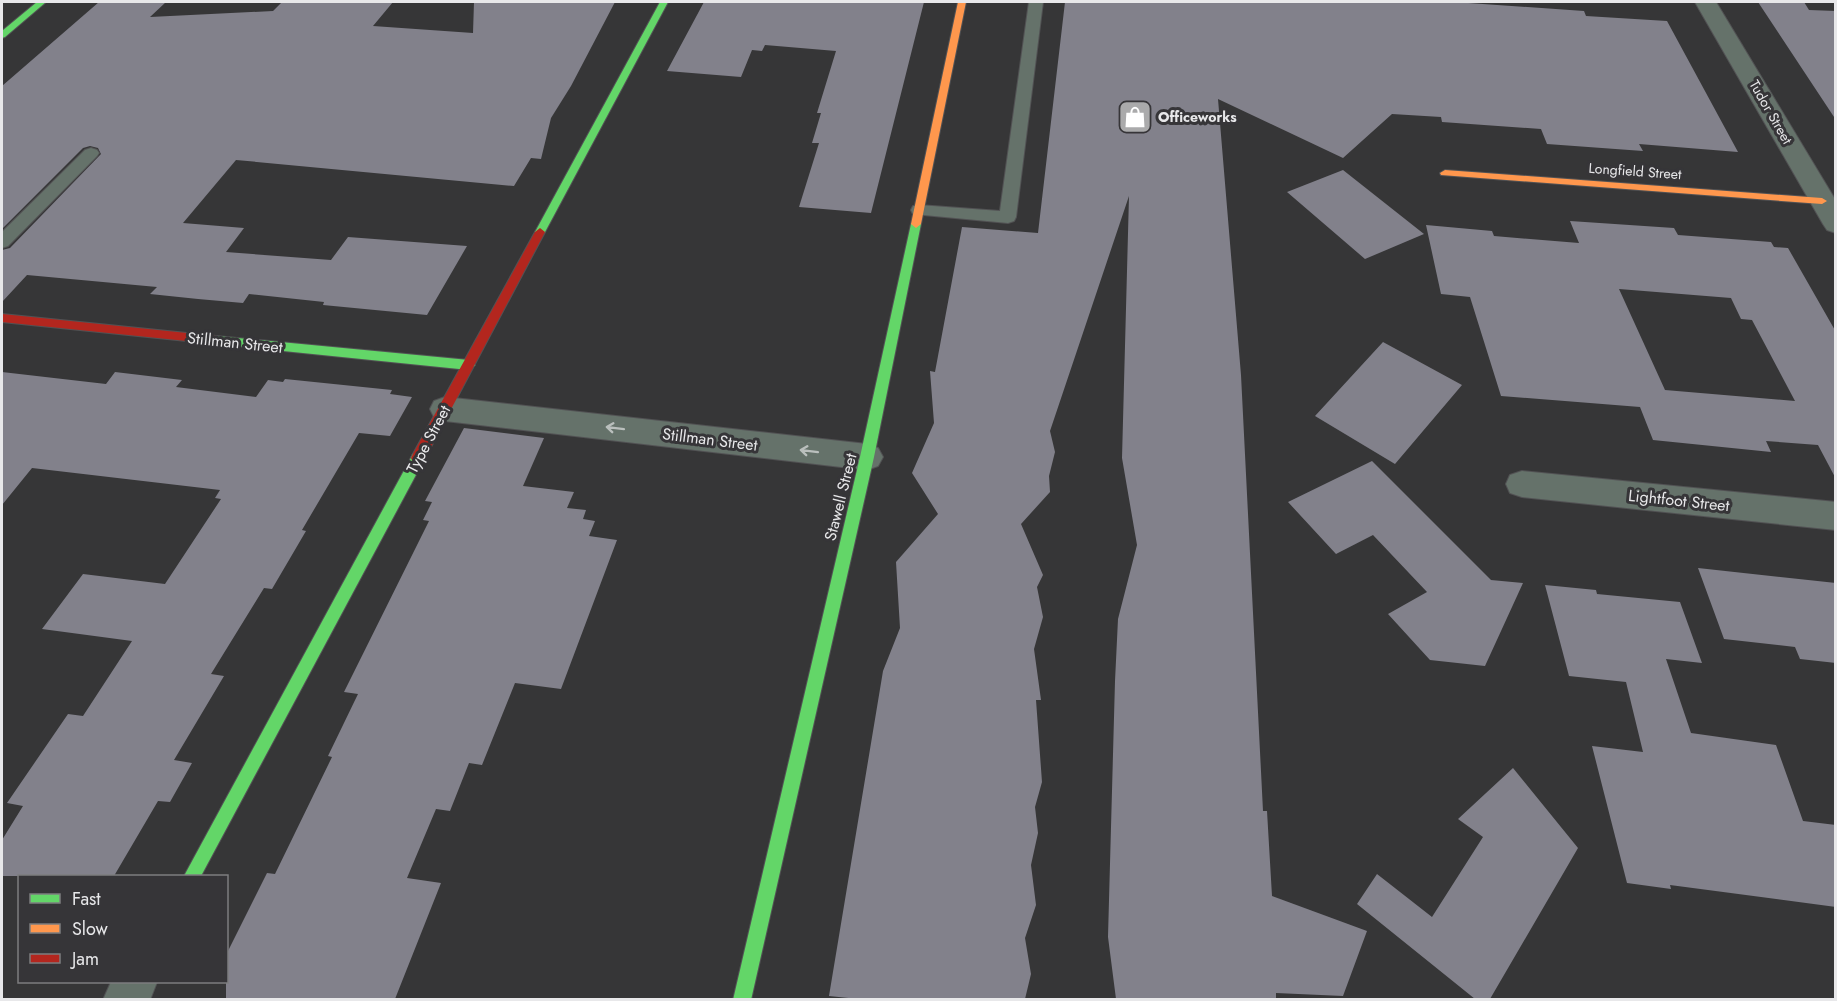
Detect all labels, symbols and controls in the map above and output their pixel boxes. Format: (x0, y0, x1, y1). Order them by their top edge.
street label: Tudor Street (1745, 76, 1798, 148)
shop icon: Officeworks (1117, 99, 1153, 135)
place label: Officeworks (1158, 107, 1237, 127)
street label: Longfield Street (1588, 158, 1683, 184)
street label: Stillman Street (186, 326, 284, 359)
street label: Type Street (401, 401, 456, 477)
street label: Stillman Street (661, 422, 759, 457)
one-way arrow (606, 423, 626, 434)
one-way arrow (800, 445, 819, 456)
street label: Stawell Street (819, 451, 862, 543)
street label: Lightfoot Street (1627, 484, 1731, 517)
legend (18, 875, 228, 983)
text: Fast (72, 886, 101, 912)
text: Slow (72, 916, 109, 942)
text: Jam (70, 946, 99, 972)

